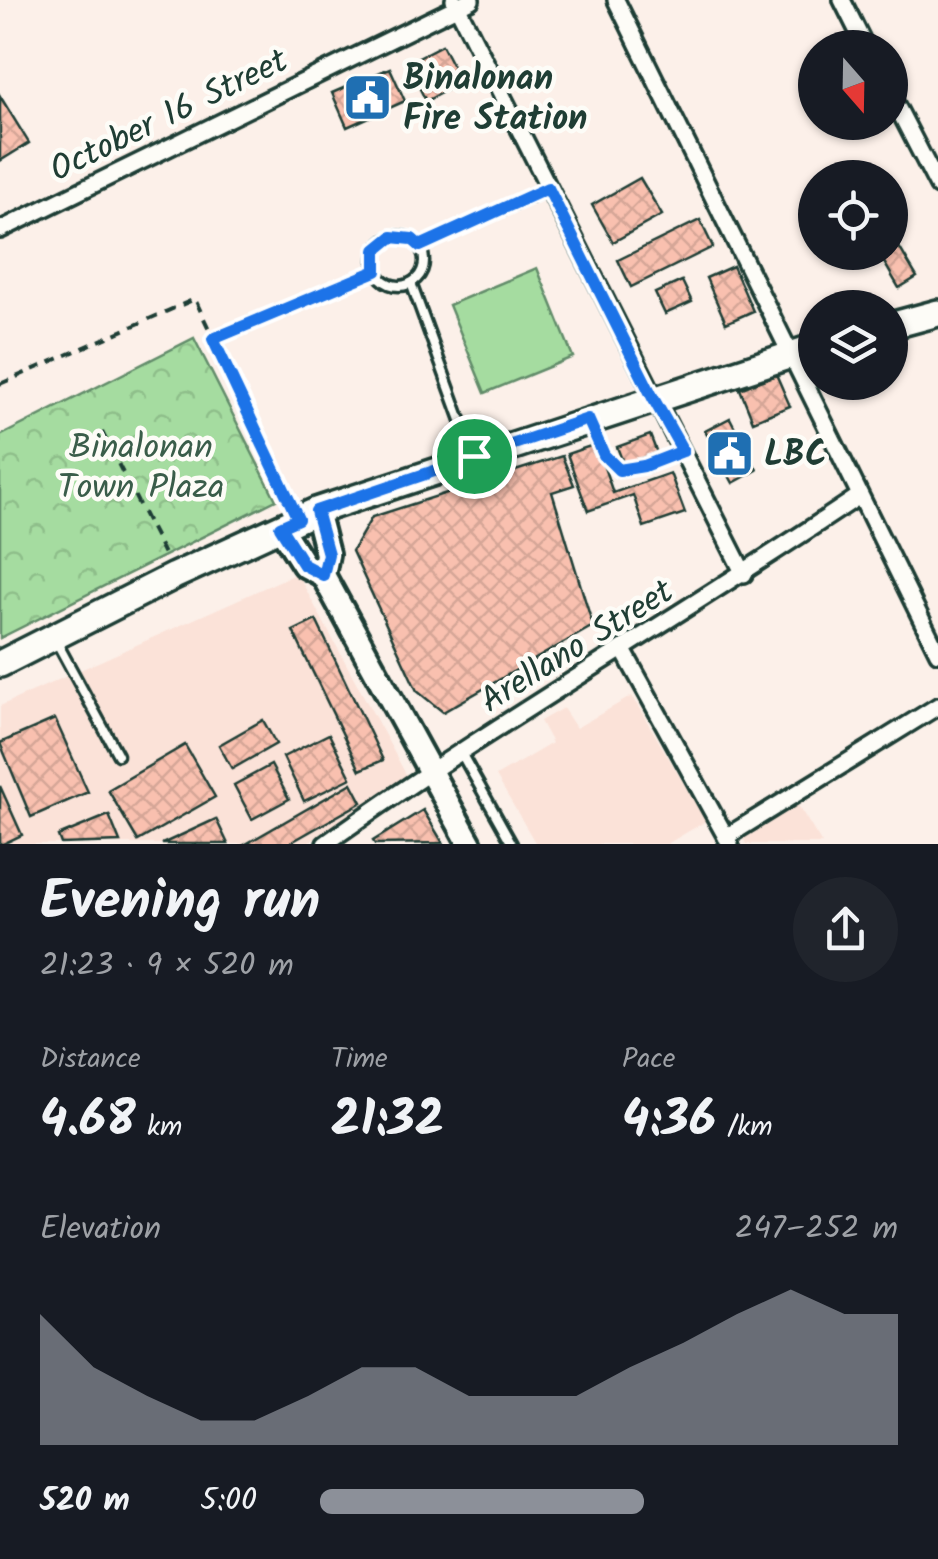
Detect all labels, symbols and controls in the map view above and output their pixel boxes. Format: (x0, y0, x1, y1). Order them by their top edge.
north arrow (798, 30, 908, 140)
map controls (798, 30, 908, 400)
street label: October 16 Street (40, 34, 299, 199)
place label: Binalonan Fire Station (403, 52, 588, 148)
public building icon: Binalonan Fire Station (342, 71, 394, 123)
button: locate (798, 160, 908, 270)
button: layers (798, 290, 908, 400)
pin (432, 414, 517, 499)
park label: Binalonan Town Plaza (58, 421, 224, 517)
public building icon: LBC (703, 427, 755, 479)
place label: LBC (764, 428, 827, 484)
icon: arrive (447, 429, 502, 484)
street label: Arellano Street (470, 565, 686, 729)
text: Evening run (40, 860, 320, 947)
button: share (793, 877, 898, 982)
text: 21:23 · 9 × 520 m (40, 941, 294, 992)
text: Distance (40, 1037, 141, 1082)
text: Time (331, 1037, 388, 1082)
text: Pace (622, 1037, 675, 1082)
text: 4.68 (40, 1082, 136, 1162)
text: 21:32 (331, 1082, 444, 1162)
text: 4:36 (622, 1082, 716, 1162)
text: km (136, 1105, 182, 1150)
text: /km (716, 1105, 773, 1150)
text: Elevation (40, 1204, 161, 1255)
text: 247–252 m (735, 1204, 898, 1255)
text: 520 m (40, 1476, 130, 1527)
text: 5:00 (200, 1476, 257, 1527)

